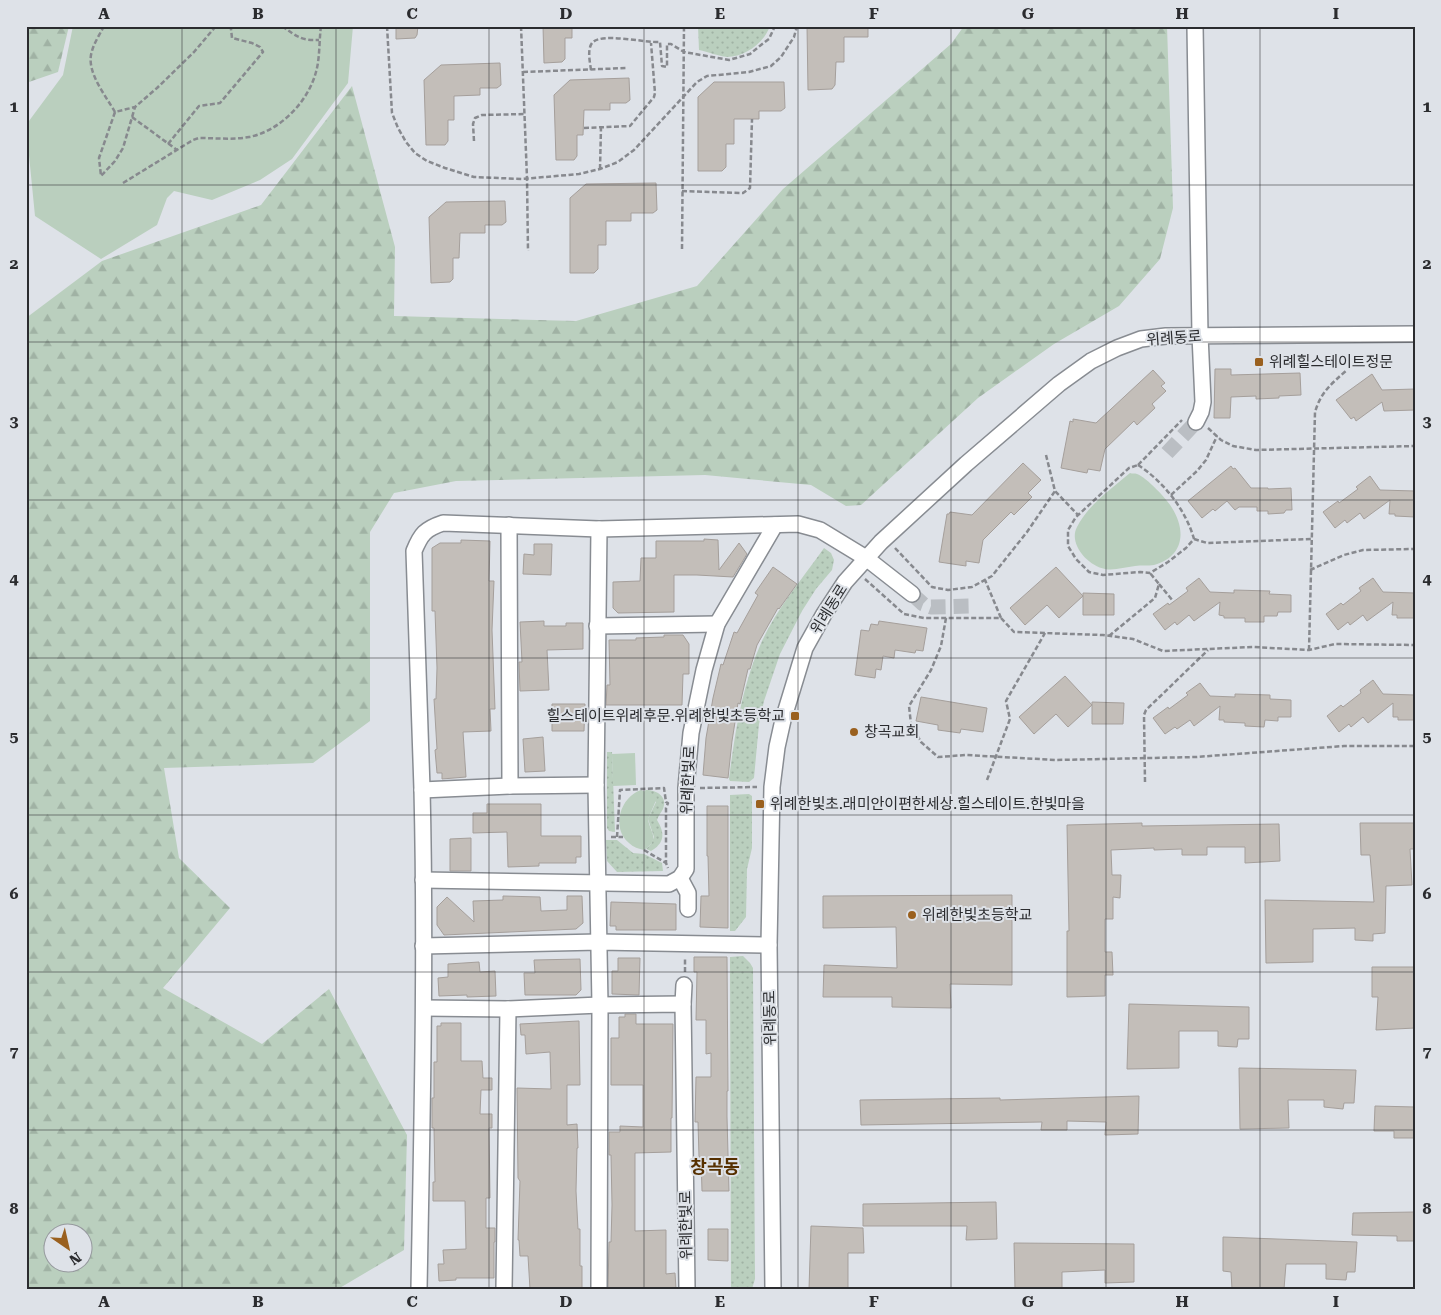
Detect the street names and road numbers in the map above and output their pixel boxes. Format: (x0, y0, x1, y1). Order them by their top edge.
street label: 위례동로 (1146, 327, 1202, 349)
street label: 위례동로 (807, 581, 851, 637)
street label: 위례한빛로 (677, 745, 699, 815)
street label: 위례동로 (761, 990, 779, 1046)
street label: 위례한빛로 (676, 1190, 696, 1260)

